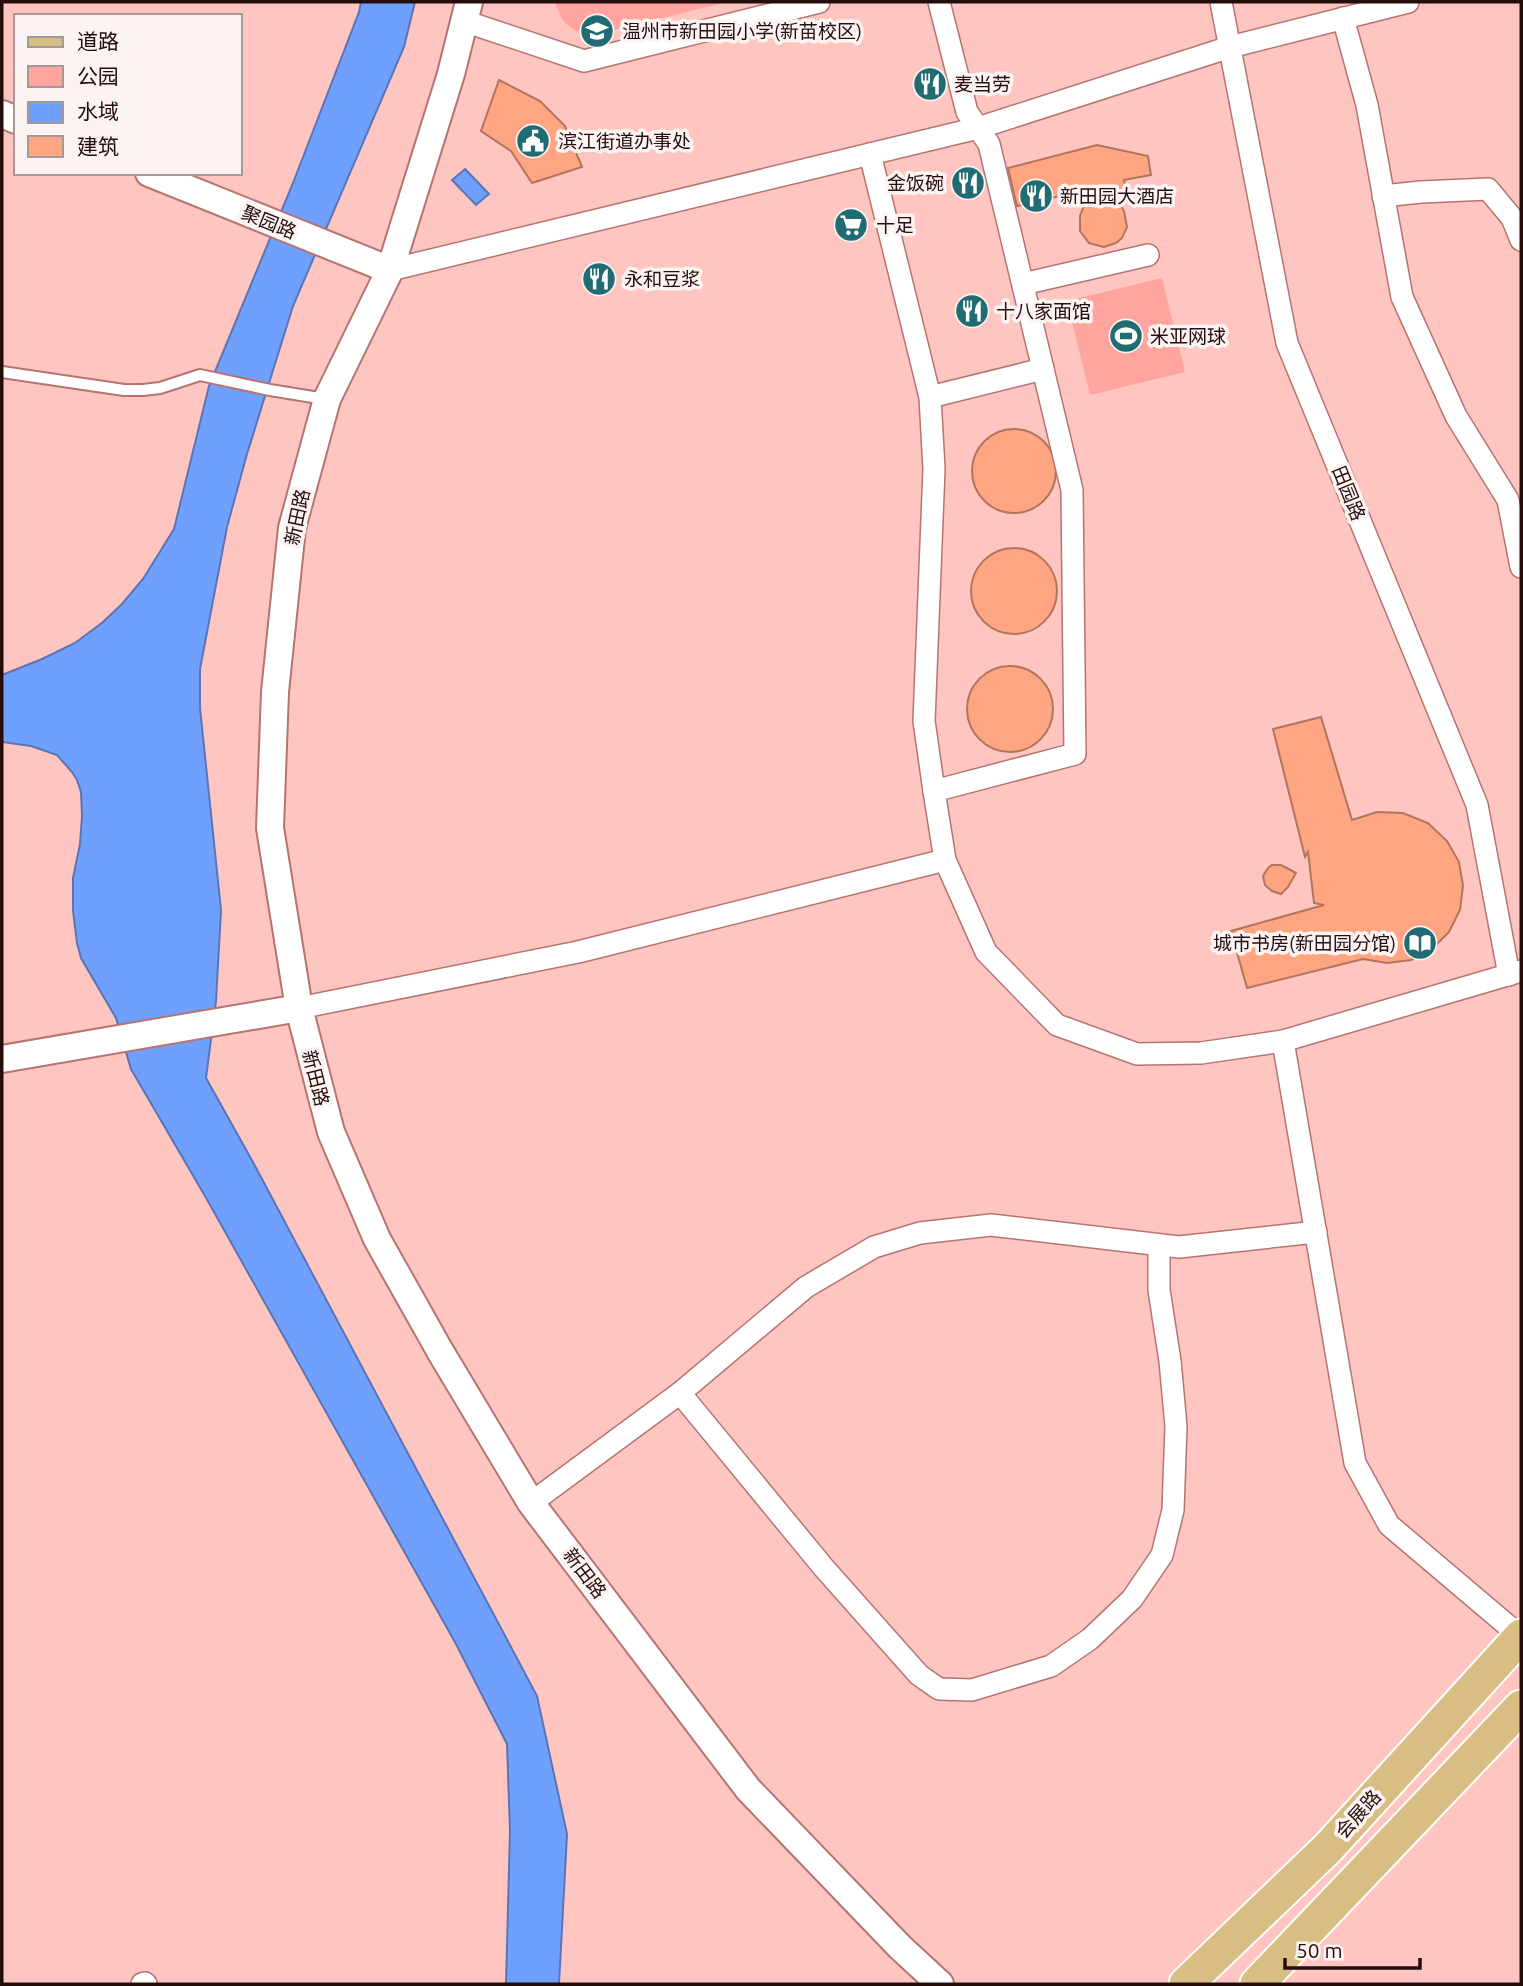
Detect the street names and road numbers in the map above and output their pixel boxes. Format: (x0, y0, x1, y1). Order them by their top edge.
street label: 聚园路 (238, 201, 300, 243)
street label: 田园路 (1328, 462, 1370, 524)
street label: 新田路 (280, 487, 314, 547)
street label: 新田路 (298, 1048, 334, 1108)
street label: 新田路 (559, 1544, 611, 1602)
street label: 会展路 (1331, 1785, 1385, 1843)

